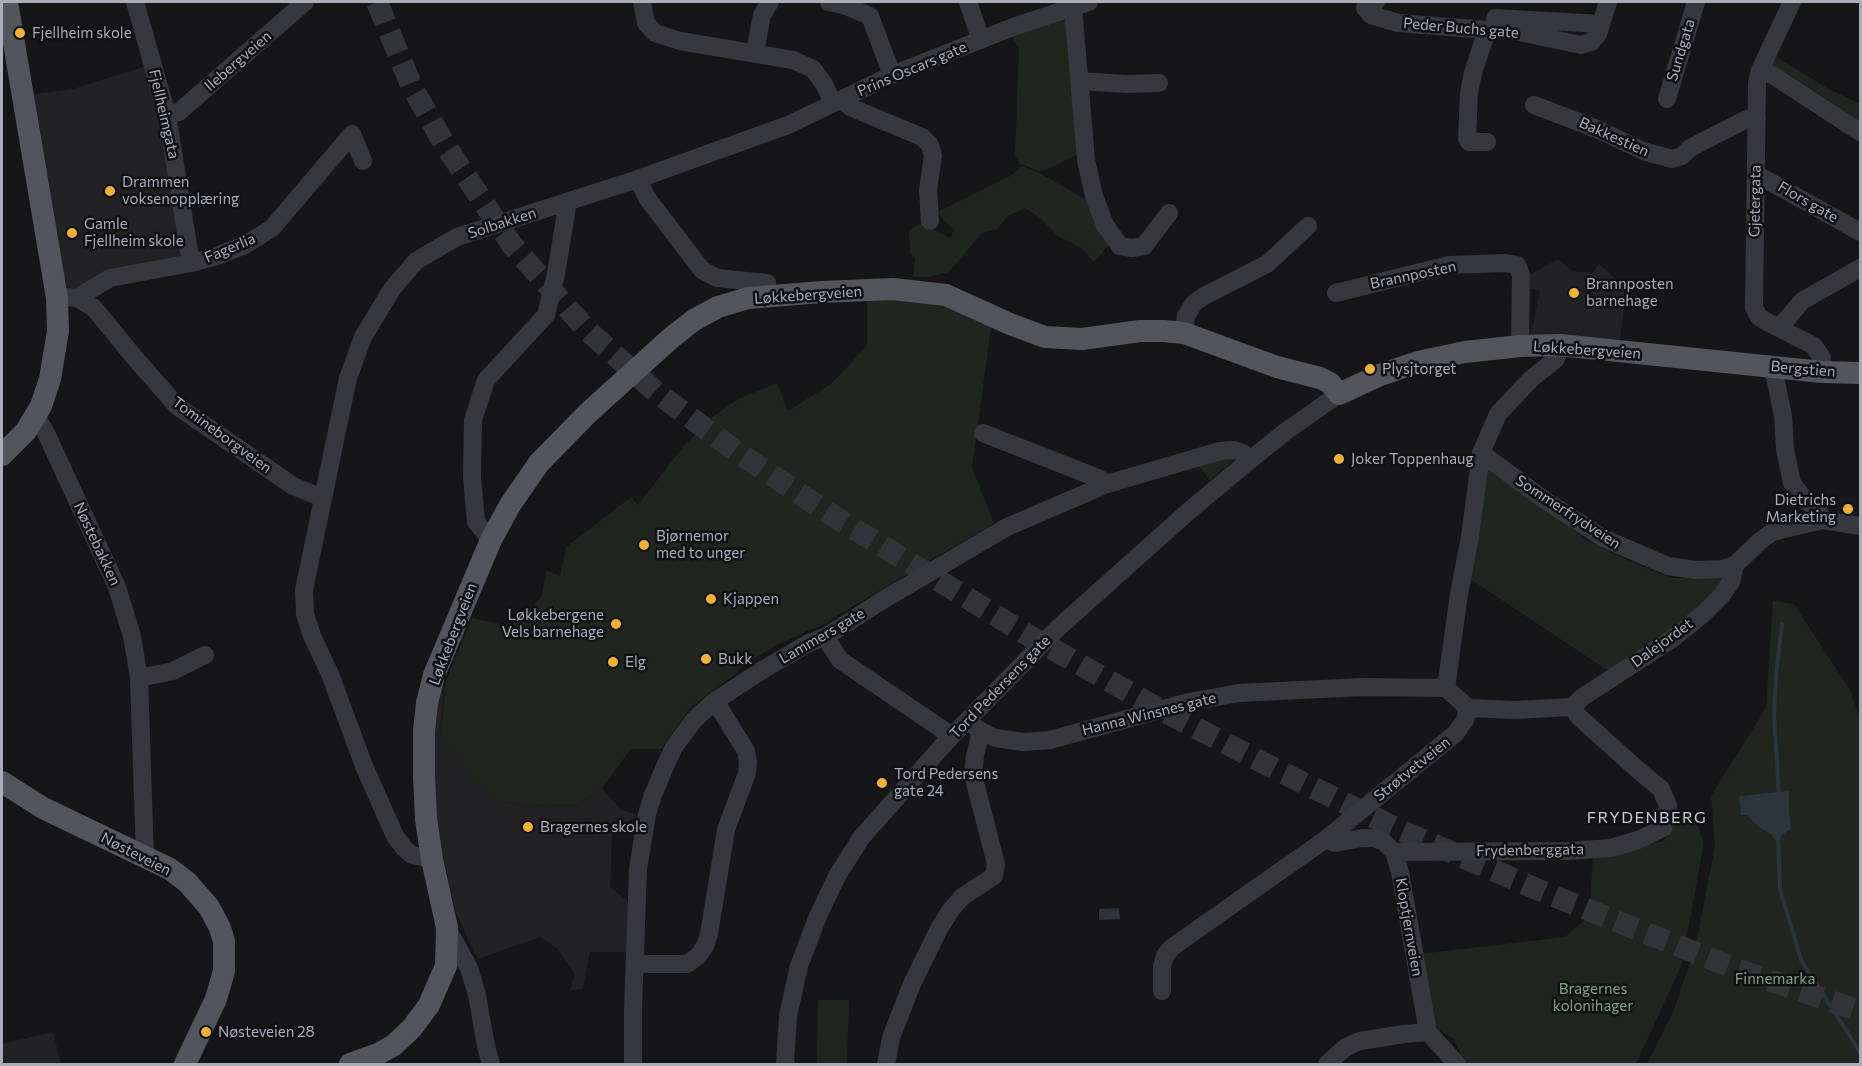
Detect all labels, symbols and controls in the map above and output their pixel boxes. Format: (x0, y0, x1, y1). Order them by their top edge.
street label: Peder Buchs gate (1402, 14, 1520, 42)
street label: Sundgata (1663, 17, 1699, 83)
place label: Fjellheim skole (32, 24, 132, 42)
marker: Fjellheim skole (13, 26, 27, 40)
street label: Ilebergveien (201, 27, 275, 95)
street label: Prins Oscars gate (855, 38, 969, 100)
street label: Fjellheimgata (145, 68, 183, 160)
street label: Bakkestien (1576, 114, 1652, 160)
street label: Gjetergata (1745, 165, 1765, 237)
place label: Drammen voksenopplæring (122, 173, 239, 208)
street label: Flors gate (1775, 178, 1841, 226)
marker: Drammen voksenopplæring (103, 184, 117, 198)
street label: Solbakken (466, 204, 538, 242)
place label: Gamle Fjellheim skole (84, 215, 184, 250)
marker: Gamle Fjellheim skole (65, 226, 79, 240)
street label: Fagerlia (202, 229, 258, 267)
street label: Brannposten (1368, 257, 1458, 293)
place label: Brannposten barnehage (1586, 275, 1674, 310)
street label: Løkkebergveien (754, 282, 862, 308)
marker: Brannposten barnehage (1567, 286, 1581, 300)
street label: Løkkebergveien (1533, 337, 1641, 363)
street label: Bergstien (1770, 357, 1836, 381)
place label: Plysjtorget (1382, 360, 1456, 378)
marker: Plysjtorget (1363, 362, 1377, 376)
street label: Tomineborgveien (169, 393, 275, 477)
place label: Joker Toppenhaug (1351, 450, 1474, 468)
marker: Joker Toppenhaug (1332, 452, 1346, 466)
street label: Sommerfrydveien (1512, 471, 1624, 553)
place label: Dietrichs Marketing (1766, 491, 1836, 526)
street label: Nøstebakken (70, 499, 124, 589)
marker: Dietrichs Marketing (1841, 502, 1855, 516)
place label: Bjørnemor med to unger (656, 527, 745, 562)
marker: Bjørnemor med to unger (637, 538, 651, 552)
street label: Løkkebergveien (425, 580, 481, 688)
place label: Kjappen (723, 590, 779, 608)
marker: Kjappen (704, 592, 718, 606)
street label: Lammers gate (776, 604, 868, 668)
place label: Løkkebergene Vels barnehage (502, 606, 604, 641)
street label: Dalejordet (1628, 615, 1696, 671)
marker: Løkkebergene Vels barnehage (609, 617, 623, 631)
street label: Tord Pedersens gate (946, 632, 1054, 742)
place label: Bukk (718, 650, 752, 668)
marker: Bukk (699, 652, 713, 666)
place label: Elg (625, 653, 646, 671)
marker: Elg (606, 655, 620, 669)
street label: Hanna Winsnes gate (1080, 689, 1218, 739)
street label: Strøtvetveien (1370, 733, 1454, 805)
place label: Tord Pedersens gate 24 (894, 765, 998, 800)
marker: Tord Pedersens gate 24 (875, 776, 889, 790)
district label: FRYDENBERG (1587, 808, 1707, 828)
place label: Bragernes skole (540, 818, 647, 836)
marker: Bragernes skole (521, 820, 535, 834)
street label: Nøsteveien (98, 829, 174, 879)
street label: Frydenberggata (1476, 840, 1584, 860)
street label: Kloptjernveien (1391, 876, 1427, 978)
park label: Finnemarka (1735, 970, 1815, 988)
park label: Bragernes kolonihager (1553, 980, 1633, 1015)
place label: Nøsteveien 28 (218, 1023, 315, 1041)
marker: Nøsteveien 28 (199, 1025, 213, 1039)

